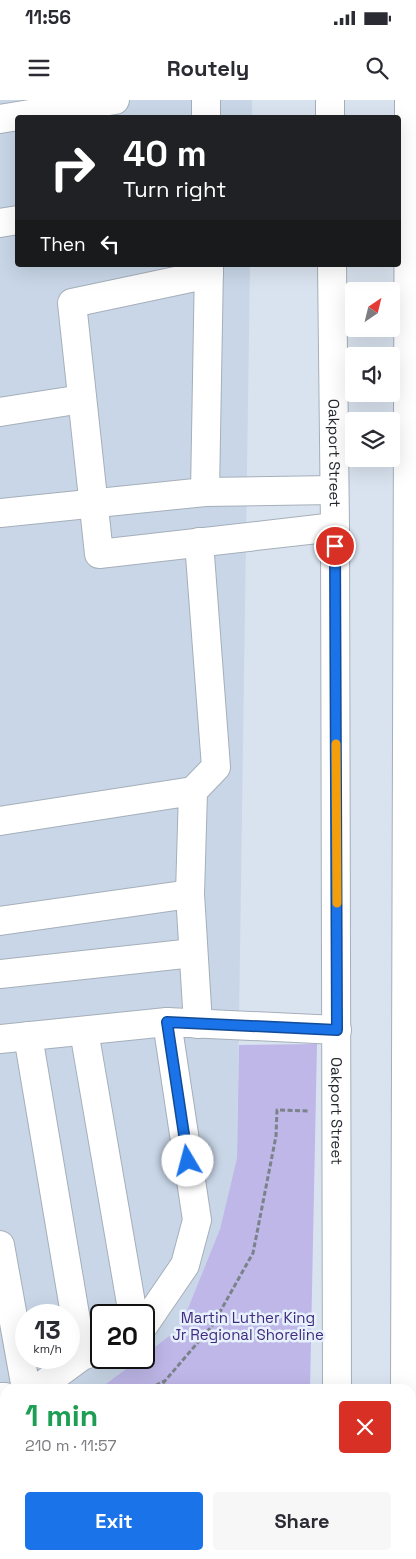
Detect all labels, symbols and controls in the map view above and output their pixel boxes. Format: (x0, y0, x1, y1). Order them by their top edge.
text: 11:56 (25, 5, 71, 30)
icon: menu (25, 54, 53, 82)
text: Routely (167, 54, 249, 82)
icon: search (363, 54, 391, 82)
text: 40 m (123, 132, 207, 176)
icon: right (40, 135, 105, 200)
text: Turn right (123, 175, 226, 203)
icon: left (96, 230, 124, 258)
text: Then (40, 232, 86, 257)
north arrow (345, 282, 400, 338)
map controls (345, 282, 400, 467)
button: sound (345, 347, 400, 402)
street label: Oakport Street (325, 399, 345, 507)
button: layers (345, 412, 400, 467)
pin (314, 525, 356, 567)
icon: arrive (321, 532, 349, 560)
street label: Oakport Street (327, 1057, 346, 1165)
position arrow (161, 1134, 213, 1186)
speed limit sign: 20 (90, 1304, 155, 1369)
park label: Martin Luther King Jr Regional Shoreline (172, 1308, 324, 1344)
text: 13 (34, 1314, 61, 1346)
text: km/h (33, 1341, 62, 1357)
text: 1 min (25, 1396, 98, 1435)
button: close (339, 1401, 391, 1453)
text: 210 m · 11:57 (25, 1435, 117, 1456)
button: Exit (25, 1492, 203, 1550)
button: Share (213, 1492, 391, 1550)

